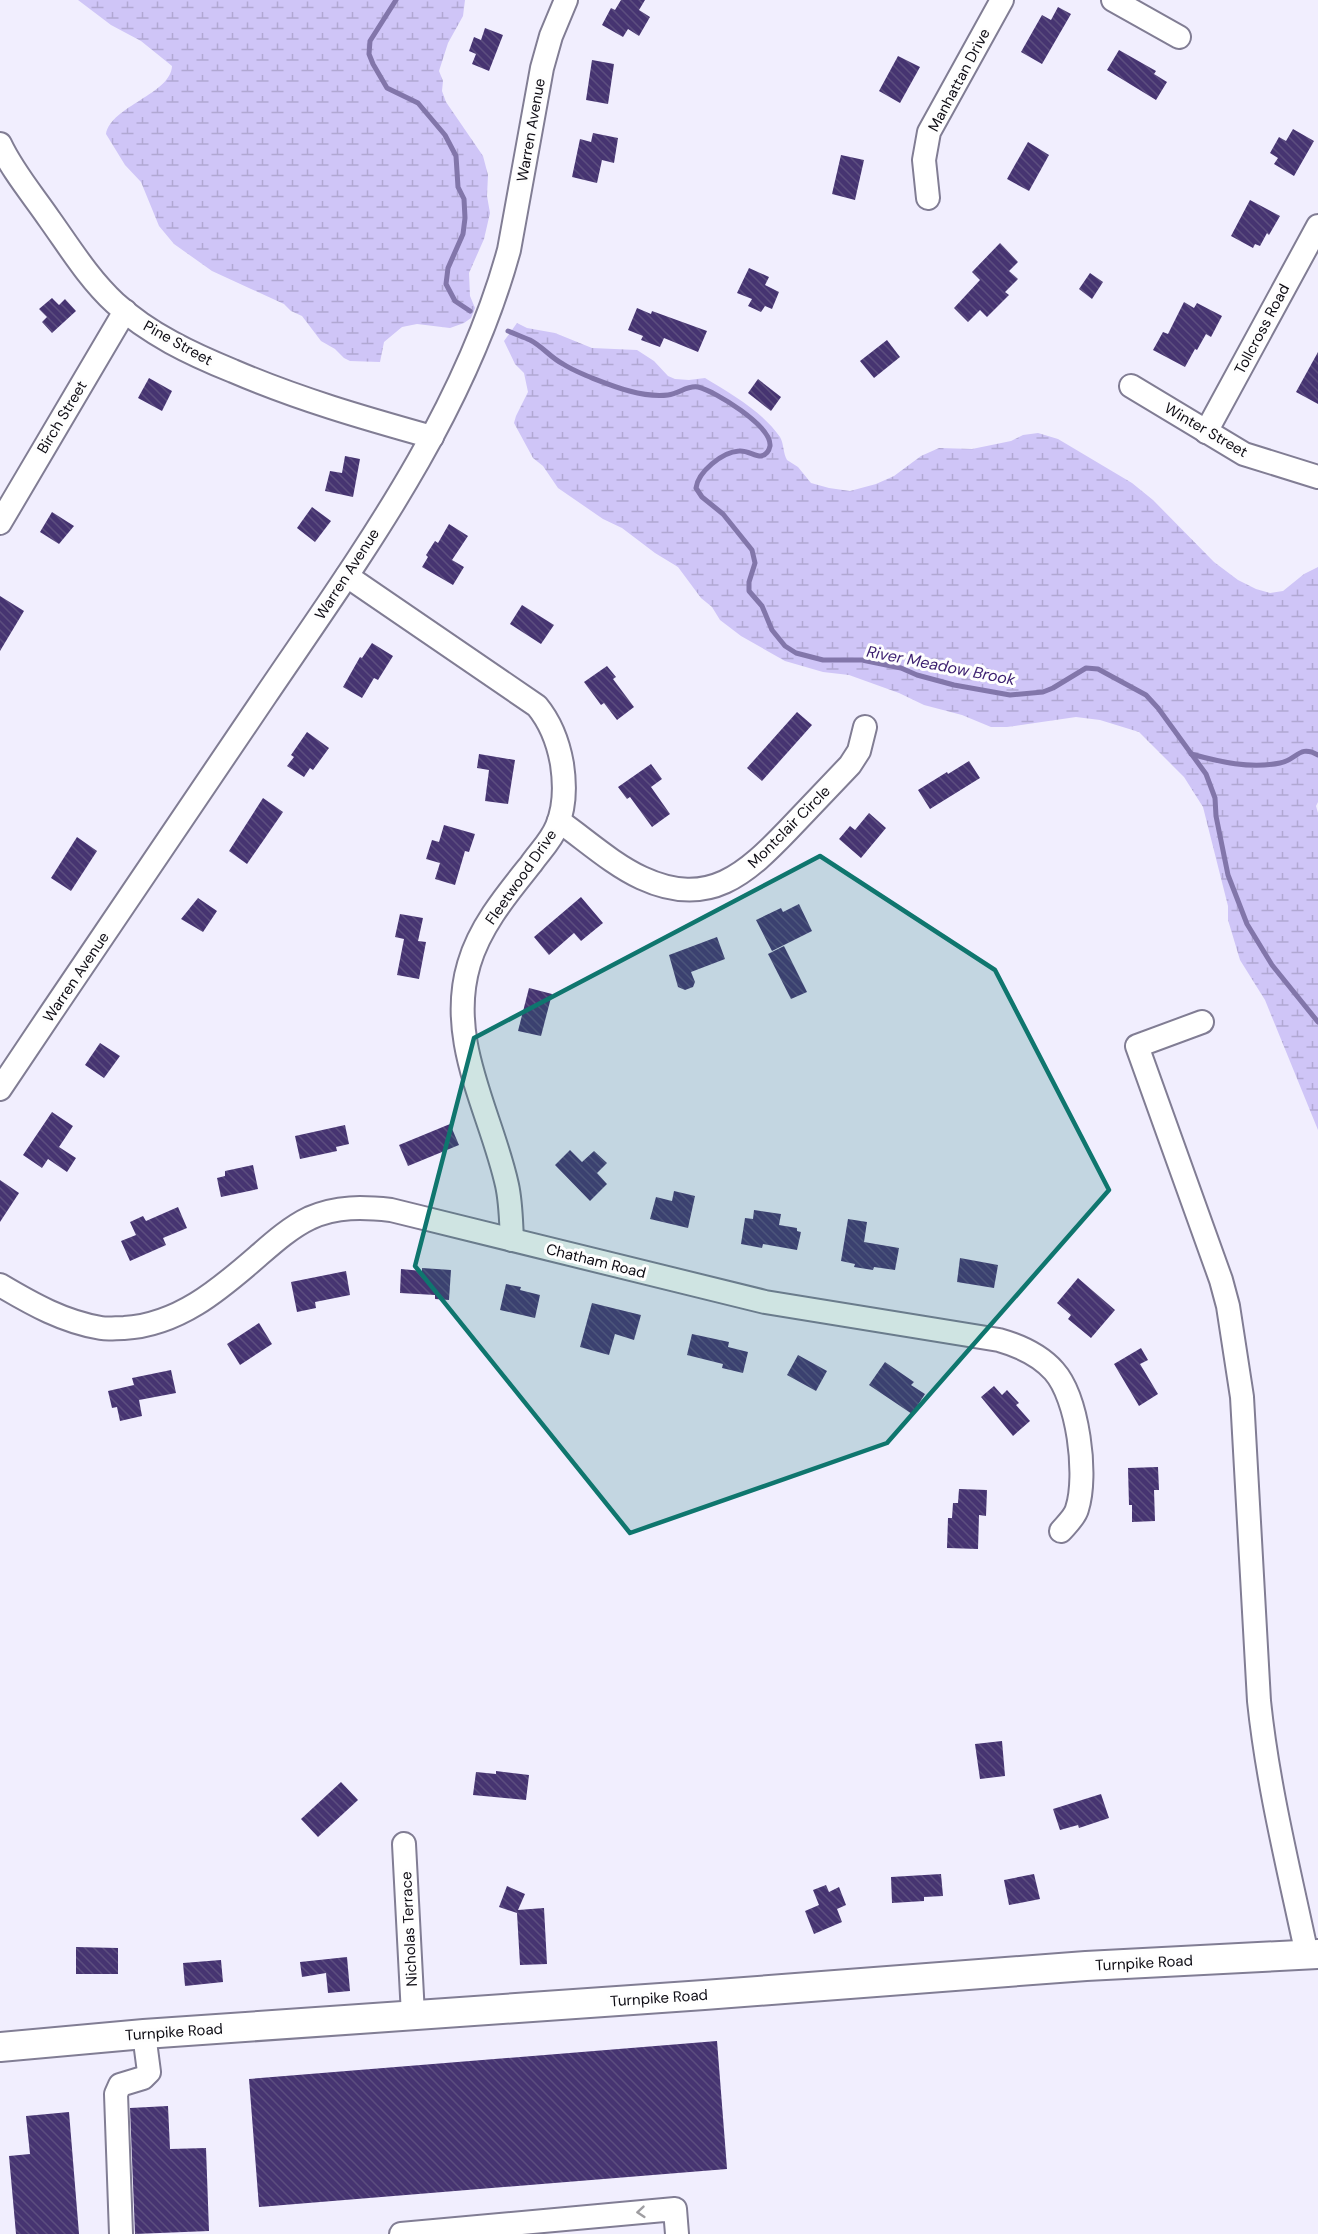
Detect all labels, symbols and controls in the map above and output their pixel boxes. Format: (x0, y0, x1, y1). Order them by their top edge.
street label: Manhattan Drive (923, 25, 995, 135)
street label: Warren Avenue (512, 77, 550, 183)
street label: Tollcross Road (1230, 280, 1294, 378)
street label: Pine Street (140, 316, 216, 370)
street label: Birch Street (32, 377, 92, 457)
street label: Winter Street (1161, 398, 1251, 462)
street label: Warren Avenue (310, 525, 384, 623)
water label: River Meadow Brook (865, 641, 1018, 690)
street label: Montclair Circle (743, 781, 835, 873)
street label: Fleetwood Drive (481, 825, 561, 929)
street label: Warren Avenue (38, 928, 114, 1026)
street label: Chatham Road (544, 1239, 648, 1283)
street label: Nicholas Terrace (396, 1871, 422, 1987)
street label: Turnpike Road (1095, 1950, 1193, 1976)
street label: Turnpike Road (609, 1985, 709, 2011)
street label: Turnpike Road (124, 2019, 224, 2045)
one-way arrow (637, 2206, 646, 2219)

